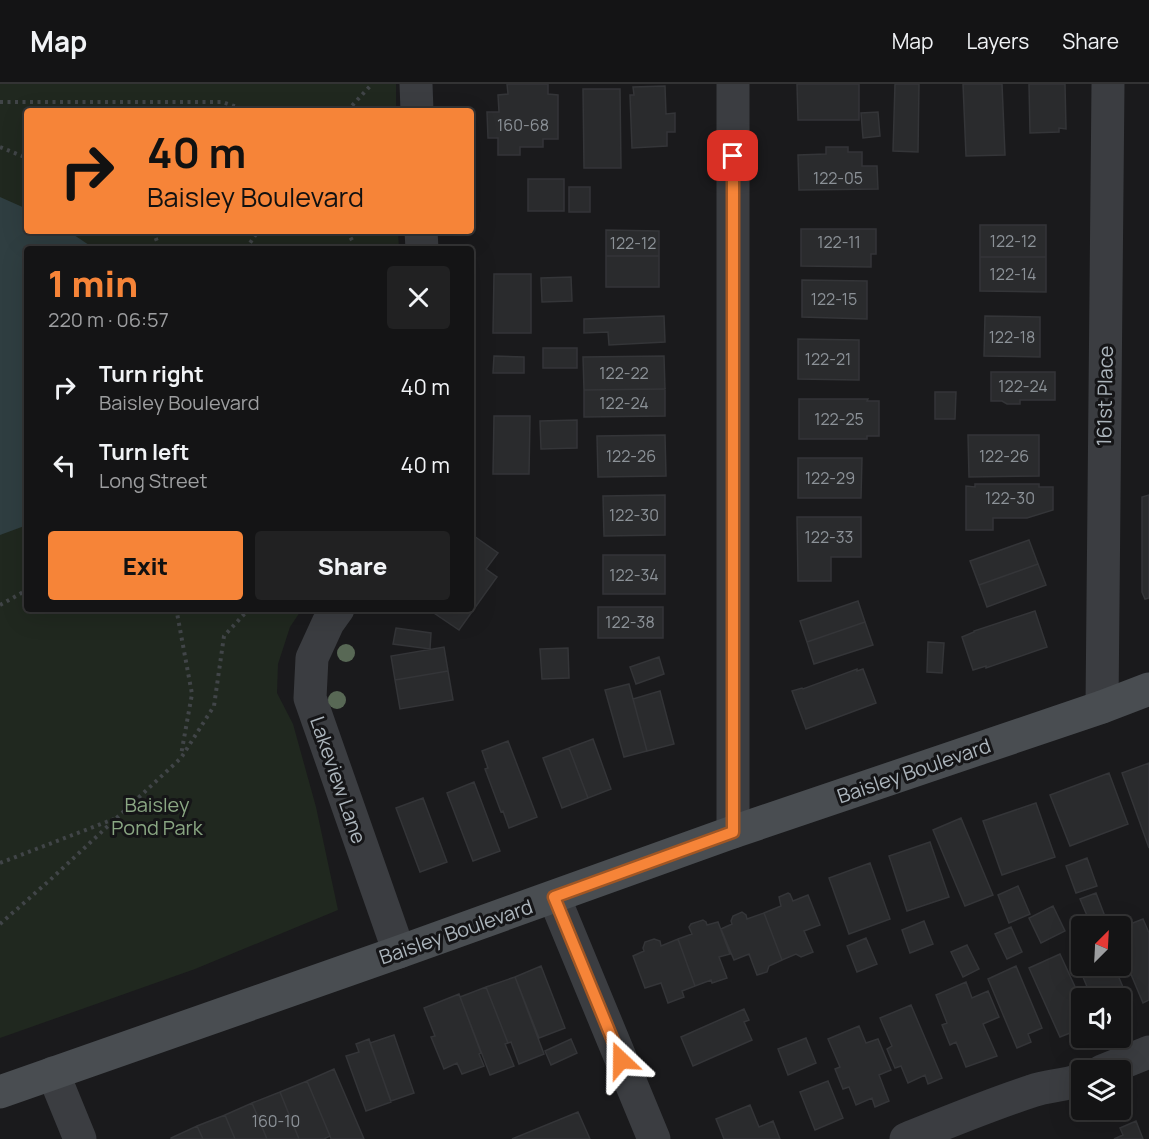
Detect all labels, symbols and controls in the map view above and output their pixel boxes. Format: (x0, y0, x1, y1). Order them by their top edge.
text: Map (30, 22, 87, 60)
text: Map (892, 27, 933, 55)
text: Layers (966, 27, 1029, 55)
text: Share (1062, 27, 1119, 55)
house number: 160-68 (497, 114, 549, 136)
text: 40 m (147, 123, 246, 181)
pin (707, 130, 758, 181)
icon: right (48, 132, 126, 210)
icon: arrive (716, 139, 749, 172)
house number: 122-05 (813, 167, 863, 189)
text: Baisley Boulevard (147, 178, 364, 215)
house number: 122-12 (990, 230, 1036, 252)
house number: 122-11 (817, 231, 861, 253)
house number: 122-12 (610, 232, 656, 254)
text: 1 min (48, 259, 138, 308)
house number: 122-14 (990, 263, 1036, 285)
button: close (387, 266, 450, 329)
house number: 122-15 (811, 288, 857, 310)
text: 220 m · 06:57 (48, 306, 169, 333)
house number: 122-18 (989, 326, 1035, 348)
street label: 161st Place (1090, 345, 1119, 446)
house number: 122-21 (805, 348, 851, 370)
text: Turn right (99, 359, 204, 389)
house number: 122-22 (599, 362, 649, 384)
icon: right (48, 371, 81, 404)
text: 40 m (401, 372, 450, 402)
house number: 122-24 (998, 375, 1048, 397)
text: Baisley Boulevard (99, 389, 260, 416)
house number: 122-24 (599, 392, 649, 414)
house number: 122-25 (814, 408, 864, 430)
text: Turn left (99, 437, 189, 467)
house number: 122-26 (606, 445, 656, 467)
house number: 122-26 (979, 445, 1029, 467)
icon: left (48, 449, 81, 482)
text: 40 m (401, 450, 450, 480)
text: Long Street (99, 467, 208, 494)
house number: 122-29 (805, 467, 855, 489)
house number: 122-30 (985, 487, 1035, 509)
house number: 122-30 (609, 504, 659, 526)
house number: 122-33 (805, 526, 853, 548)
button: Exit (48, 531, 243, 600)
button: Share (255, 531, 450, 600)
house number: 122-34 (609, 564, 659, 586)
house number: 122-38 (605, 611, 655, 633)
street label: Lakeview Lane (304, 713, 373, 847)
street label: Baisley Boulevard (833, 732, 994, 809)
park label: Baisley Pond Park (111, 791, 204, 841)
street label: Baisley Boulevard (375, 893, 536, 970)
north arrow (1071, 916, 1131, 976)
map controls (1071, 916, 1131, 1120)
button: sound (1071, 988, 1131, 1048)
position arrow (589, 1028, 653, 1092)
button: layers (1071, 1060, 1131, 1120)
house number: 160-10 (252, 1110, 300, 1132)

